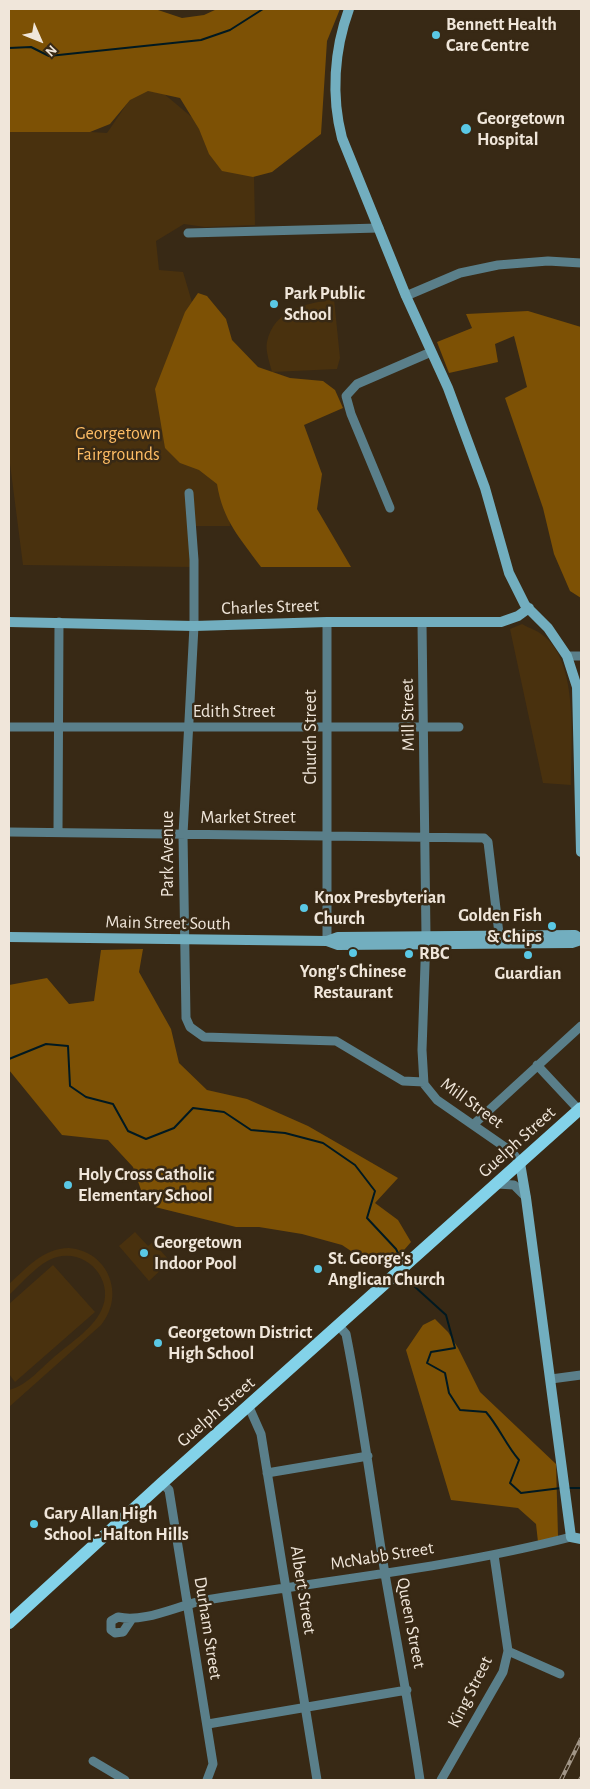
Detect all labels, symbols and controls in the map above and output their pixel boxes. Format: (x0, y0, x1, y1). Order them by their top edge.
place label: Bennett Health Care Centre (446, 14, 557, 56)
north arrow (15, 15, 65, 65)
marker: Bennett Health Care Centre (430, 29, 442, 41)
text: N (42, 42, 59, 59)
place label: Georgetown Hospital (477, 108, 565, 150)
marker: Georgetown Hospital (459, 122, 473, 136)
place label: Park Public School (284, 283, 365, 326)
marker: Park Public School (268, 298, 280, 310)
park label: Georgetown Fairgrounds (75, 423, 161, 466)
street label: Charles Street (221, 595, 319, 619)
street label: Mill Street (397, 678, 419, 752)
street label: Church Street (300, 689, 322, 785)
street label: Edith Street (193, 701, 275, 723)
street label: Market Street (200, 807, 296, 829)
street label: Park Avenue (157, 811, 179, 897)
place label: Knox Presbyterian Church (314, 887, 446, 930)
marker: Knox Presbyterian Church (298, 902, 310, 914)
place label: Golden Fish & Chips (458, 905, 542, 948)
street label: Main Street South (105, 911, 231, 935)
marker: Golden Fish & Chips (546, 920, 558, 932)
place label: RBC (419, 943, 449, 965)
marker: Yong's Chinese Restaurant (347, 947, 359, 959)
marker: RBC (403, 948, 415, 960)
marker: Guardian (522, 949, 534, 961)
place label: Yong's Chinese Restaurant (300, 961, 406, 1004)
place label: Guardian (495, 963, 561, 985)
street label: Mill Street (436, 1073, 508, 1133)
street label: Guelph Street (474, 1102, 560, 1182)
place label: Holy Cross Catholic Elementary School (78, 1164, 214, 1206)
marker: Holy Cross Catholic Elementary School (62, 1179, 74, 1191)
place label: Georgetown Indoor Pool (154, 1232, 242, 1274)
marker: Georgetown Indoor Pool (138, 1247, 150, 1259)
place label: St. George's Anglican Church (328, 1248, 445, 1290)
marker: St. George's Anglican Church (312, 1263, 324, 1275)
place label: Georgetown District High School (168, 1322, 312, 1365)
marker: Georgetown District High School (152, 1337, 164, 1349)
street label: Guelph Street (173, 1372, 259, 1452)
place label: Gary Allan High School - Halton Hills (44, 1503, 189, 1546)
marker: Gary Allan High School - Halton Hills (28, 1518, 40, 1530)
street label: McNabb Street (329, 1537, 435, 1575)
street label: Albert Street (285, 1544, 321, 1636)
street label: Durham Street (189, 1575, 227, 1681)
street label: Queen Street (392, 1576, 430, 1670)
street label: King Street (443, 1653, 497, 1731)

